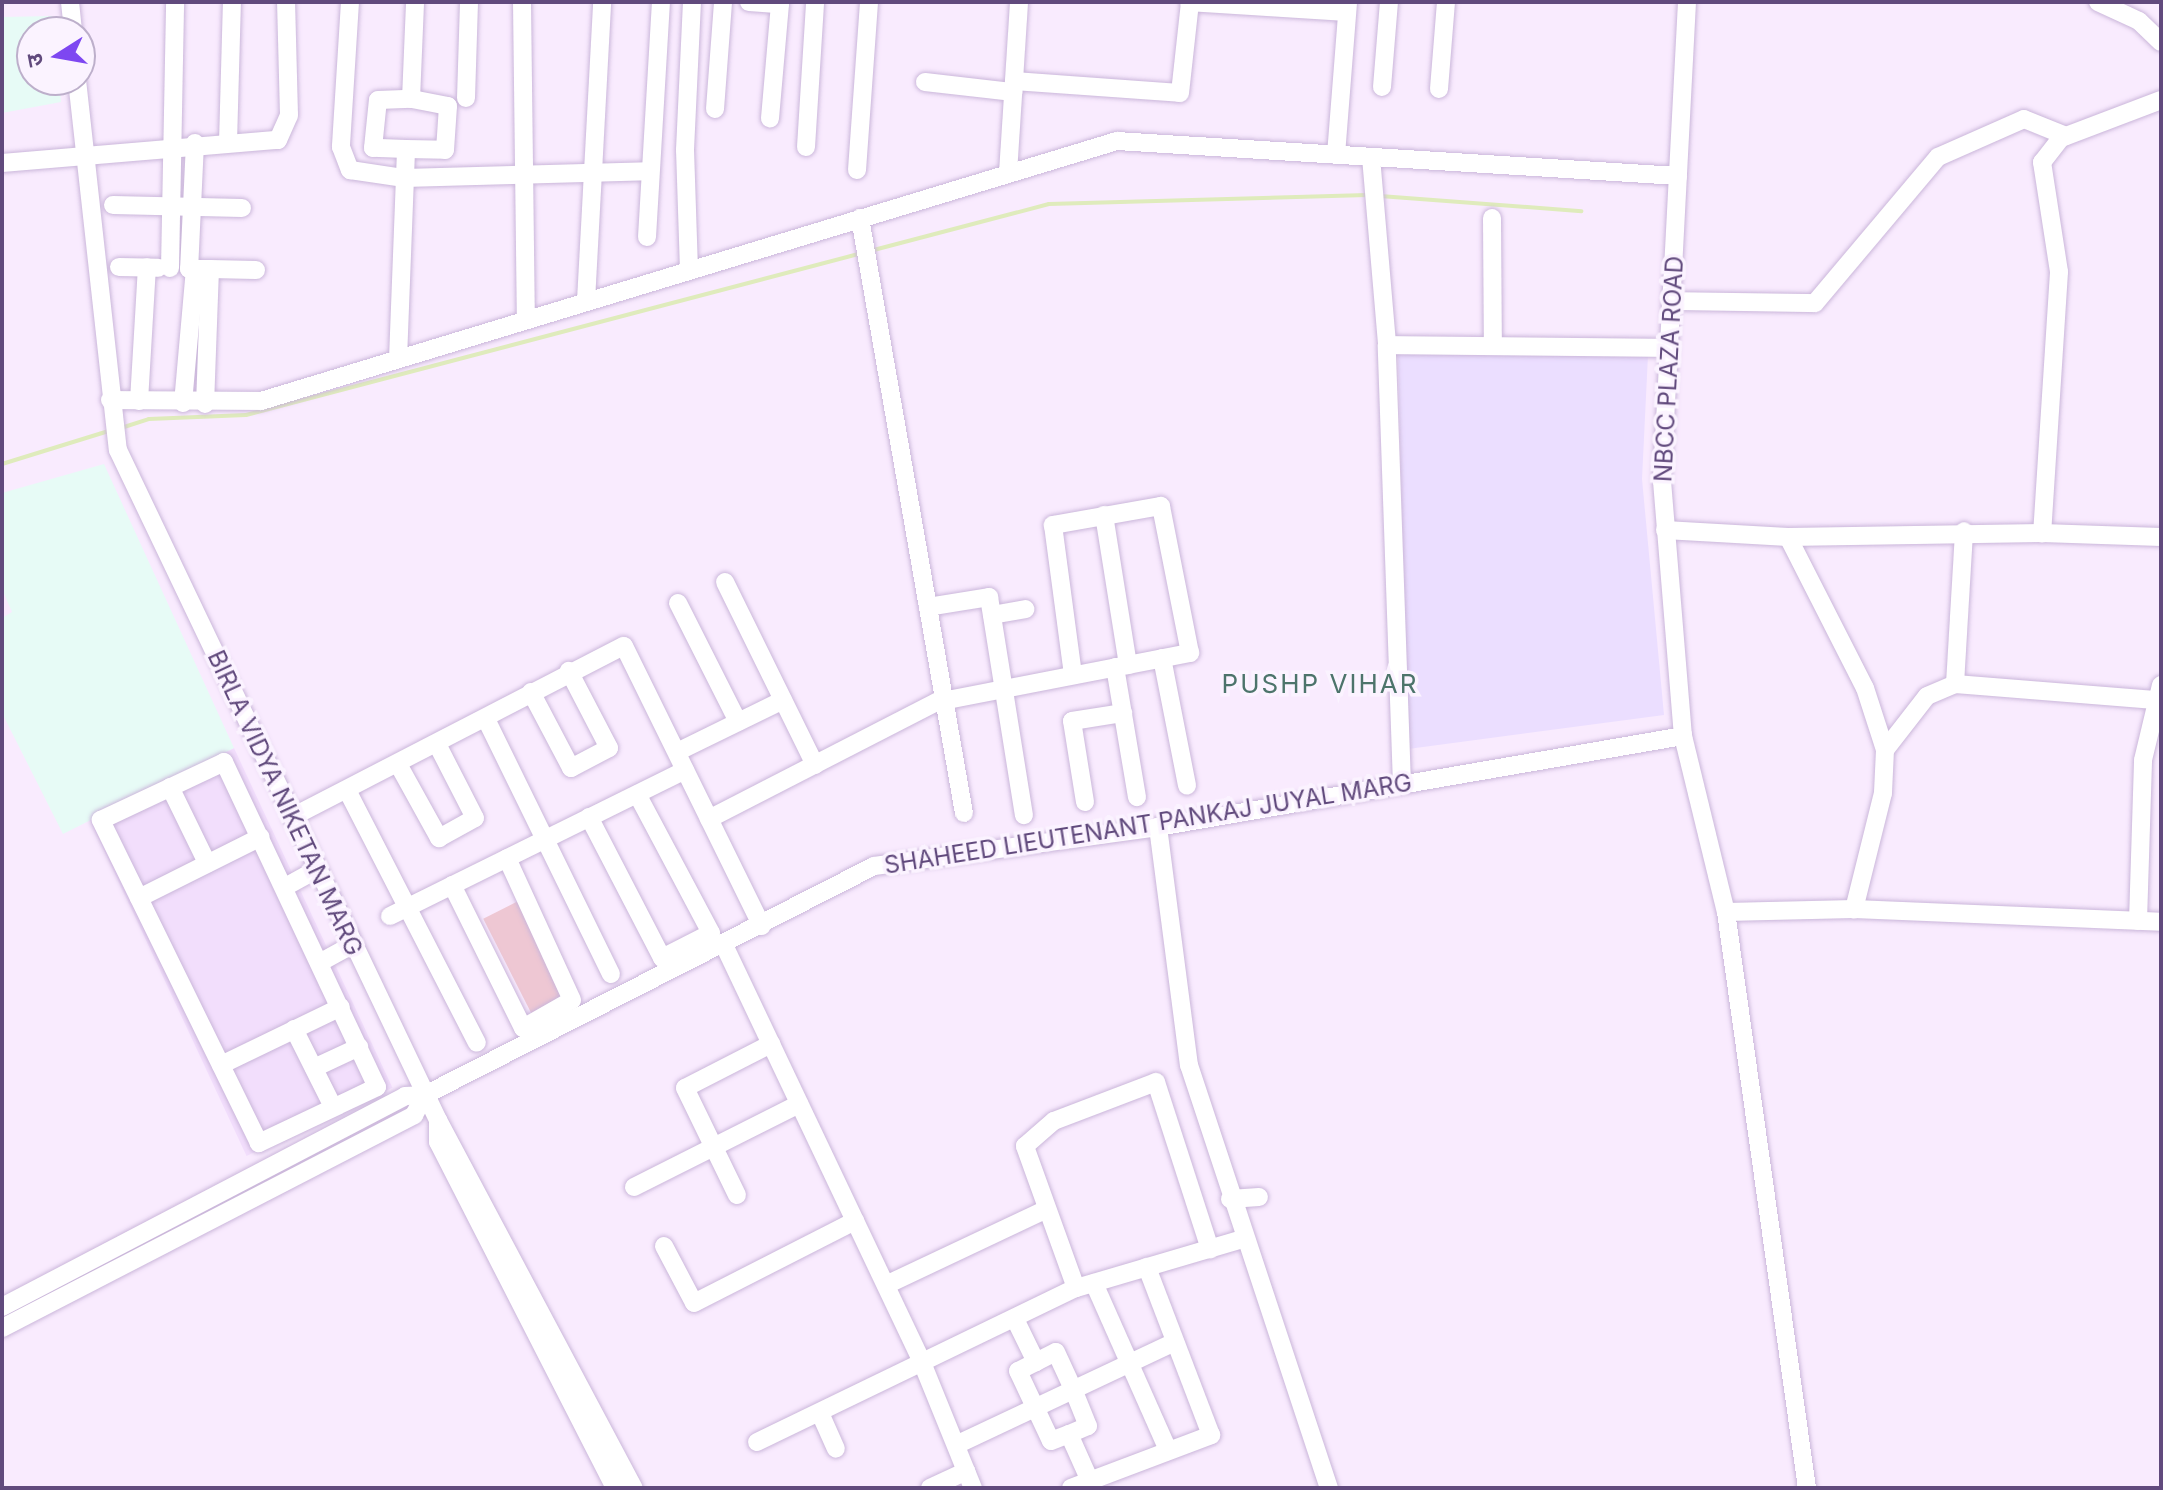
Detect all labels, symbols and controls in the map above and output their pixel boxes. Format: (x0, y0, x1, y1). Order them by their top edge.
north arrow (16, 16, 96, 96)
text: उ (20, 51, 48, 69)
street label: NBCC PLAZA ROAD (1649, 255, 1689, 483)
street label: BIRLA VIDYA NIKETAN MARG (202, 646, 368, 960)
district label: PUSHP VIHAR (1222, 668, 1418, 700)
street label: SHAHEED LIEUTENANT PANKAJ JUYAL MARG (882, 768, 1414, 880)

